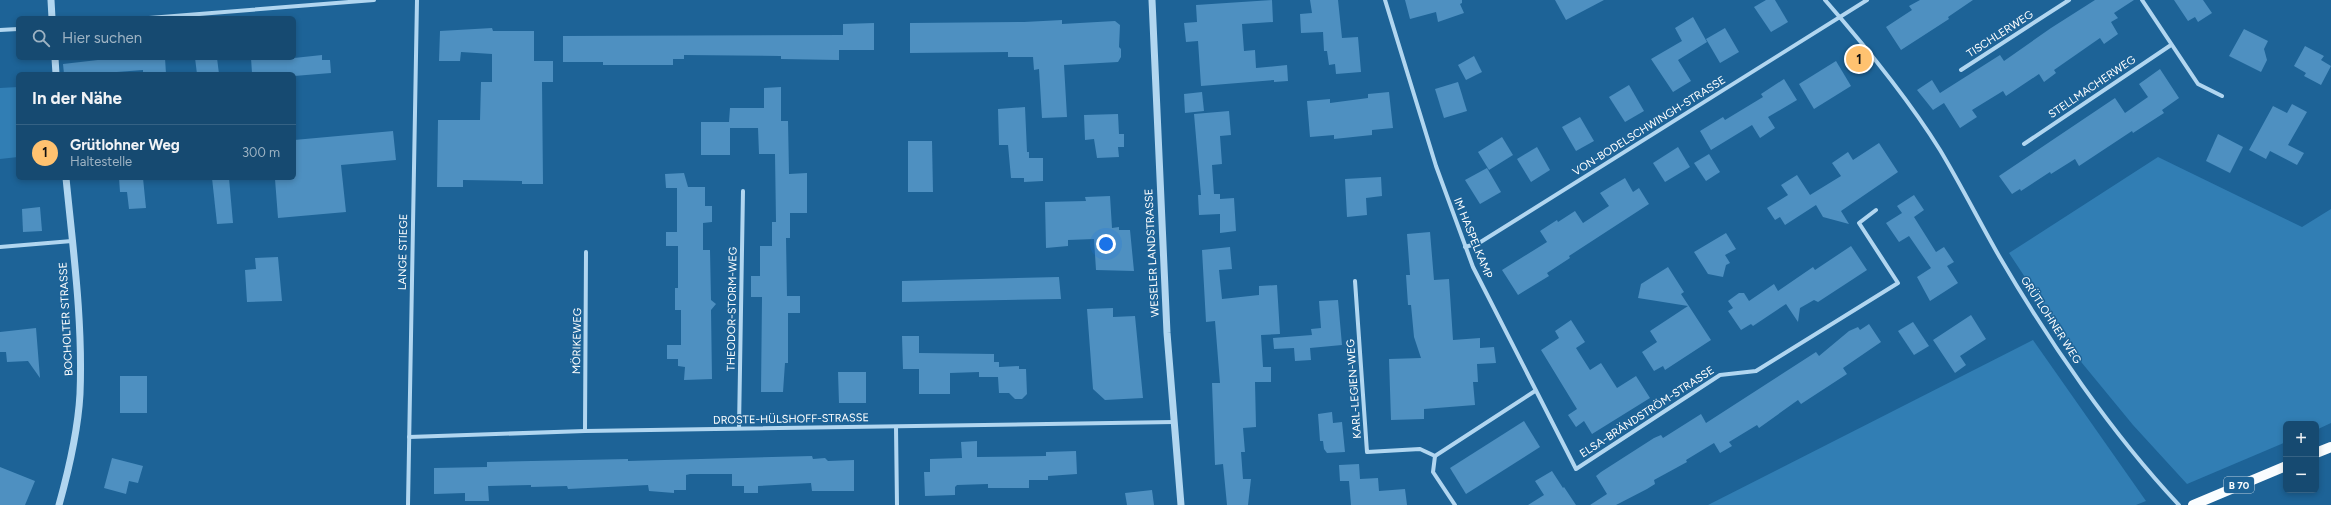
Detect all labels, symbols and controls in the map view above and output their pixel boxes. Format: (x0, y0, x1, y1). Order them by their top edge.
street label: TISCHLERWEG (1964, 8, 2036, 60)
search box (16, 16, 296, 60)
icon: search (30, 27, 52, 49)
text: Hier suchen (62, 29, 142, 47)
pin: 1 (1846, 44, 1872, 74)
street label: STELLMACHERWEG (2046, 53, 2138, 121)
street label: VON-BODELSCHWINGH-STRASSE (1570, 73, 1728, 179)
text: In der Nähe (32, 88, 122, 108)
text: Grütlohner Weg (70, 136, 180, 154)
text: 1 (42, 145, 48, 160)
text: 300 m (242, 145, 280, 160)
text: Haltestelle (70, 154, 132, 169)
street label: WESELER LANDSTRASSE (1142, 188, 1162, 318)
street label: IM HASPELKAMP (1451, 196, 1495, 281)
street label: LANGE STIEGE (396, 214, 410, 290)
your location (1096, 234, 1116, 254)
street label: THEODOR-STORM-WEG (724, 247, 740, 371)
street label: BOCHOLTER STRASSE (57, 262, 75, 376)
street label: GRÜTLOHNER WEG (2018, 273, 2085, 366)
street label: MÖRIKEWEG (569, 308, 584, 374)
street label: KARL-LEGIEN-WEG (1344, 339, 1364, 439)
street label: ELSA-BRÄNDSTRÖM-STRASSE (1577, 363, 1717, 460)
street label: DROSTE-HÜLSHOFF-STRASSE (713, 410, 869, 427)
map controls (2283, 421, 2319, 493)
button: + (2283, 421, 2319, 457)
button: − (2283, 457, 2319, 493)
road number: B 70 (2224, 477, 2254, 493)

